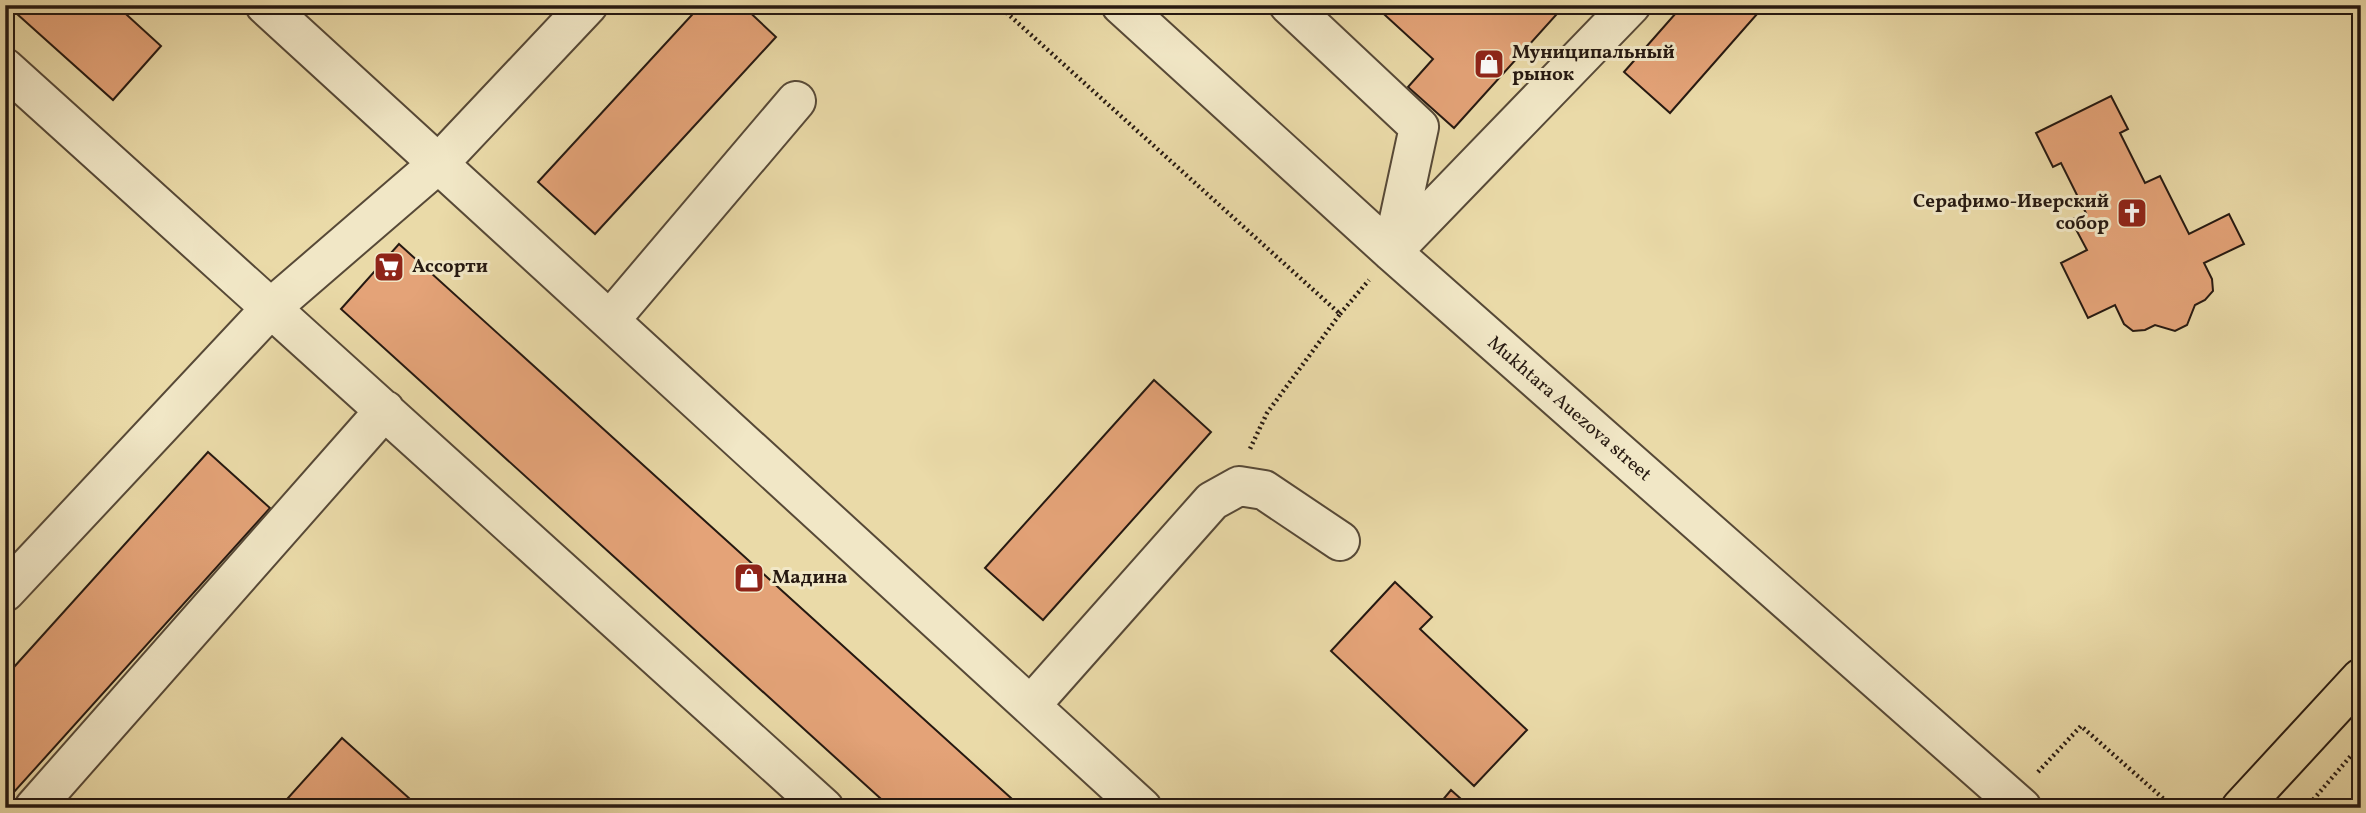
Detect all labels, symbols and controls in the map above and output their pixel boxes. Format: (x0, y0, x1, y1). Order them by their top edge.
place label: Муниципальный рынок (1512, 40, 1675, 88)
shop icon: Муниципальный рынок (1472, 47, 1506, 81)
place label: Серафимо-Иверский собор (1913, 189, 2109, 237)
church icon: Серафимо-Иверский собор (2115, 196, 2149, 230)
supermarket icon: Ассорти (372, 250, 406, 284)
place label: Ассорти (412, 254, 488, 280)
street label: Mukhtara Auezova street (1481, 330, 1657, 488)
shop icon: Мадина (732, 561, 766, 595)
place label: Мадина (772, 565, 847, 591)

